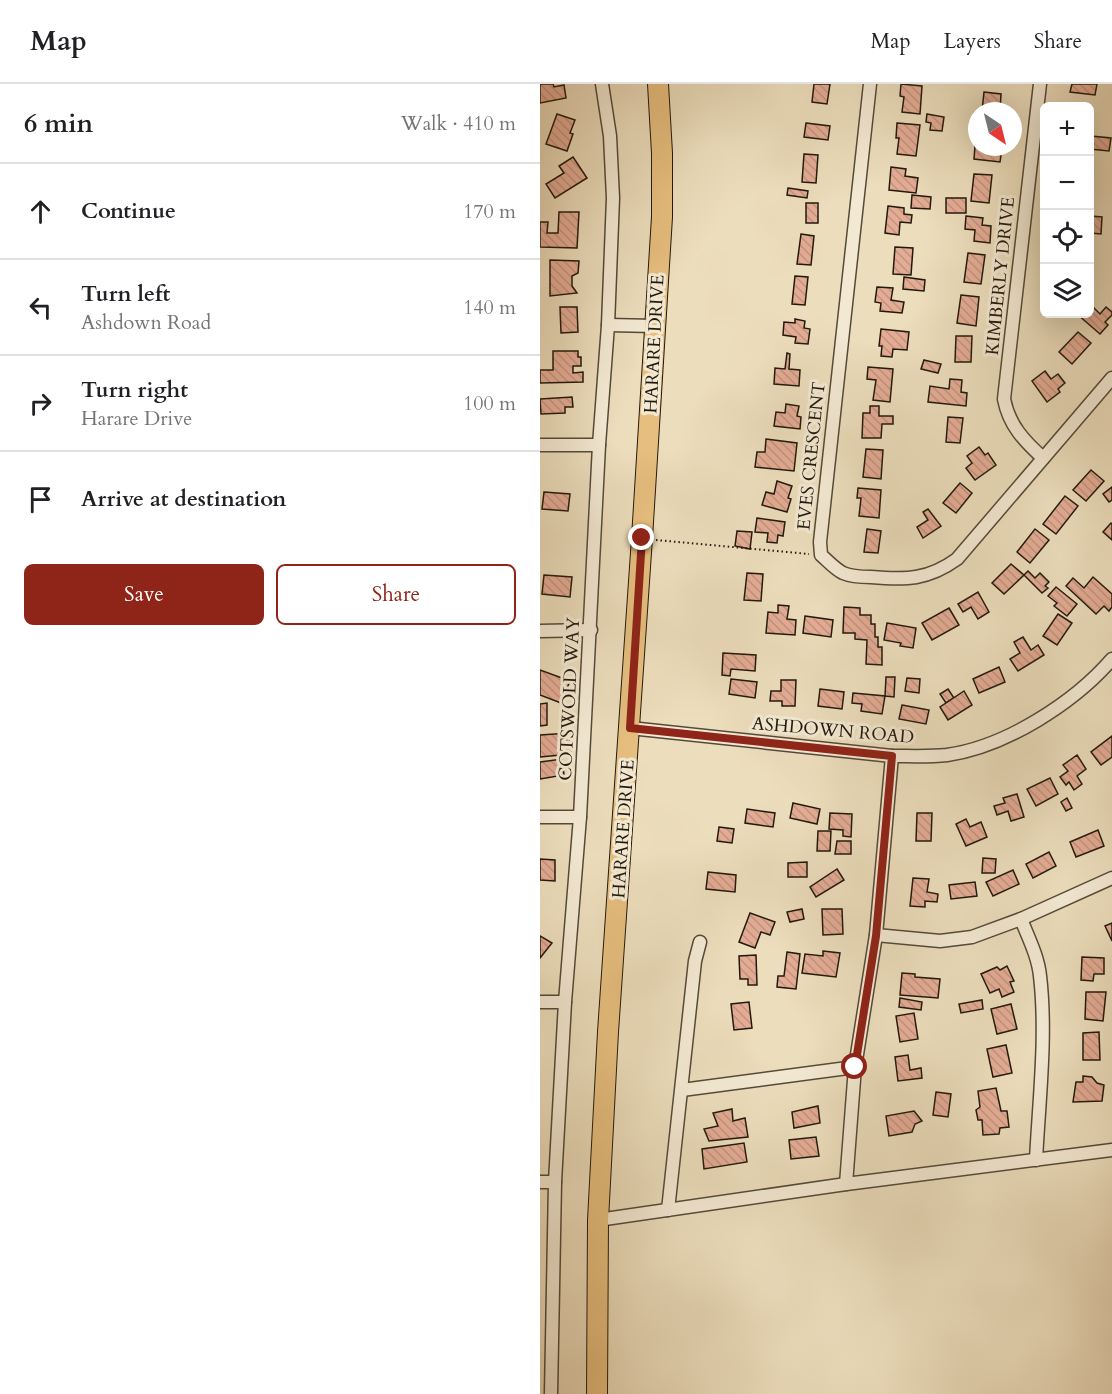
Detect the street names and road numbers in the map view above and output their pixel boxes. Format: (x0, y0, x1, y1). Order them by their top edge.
street label: KIMBERLY DRIVE (980, 196, 1021, 356)
street label: HARARE DRIVE (638, 274, 671, 414)
street label: EVES CRESCENT (791, 381, 832, 531)
street label: COTSWOLD WAY (553, 616, 586, 781)
street label: ASHDOWN ROAD (751, 711, 915, 750)
street label: HARARE DRIVE (606, 759, 641, 899)

